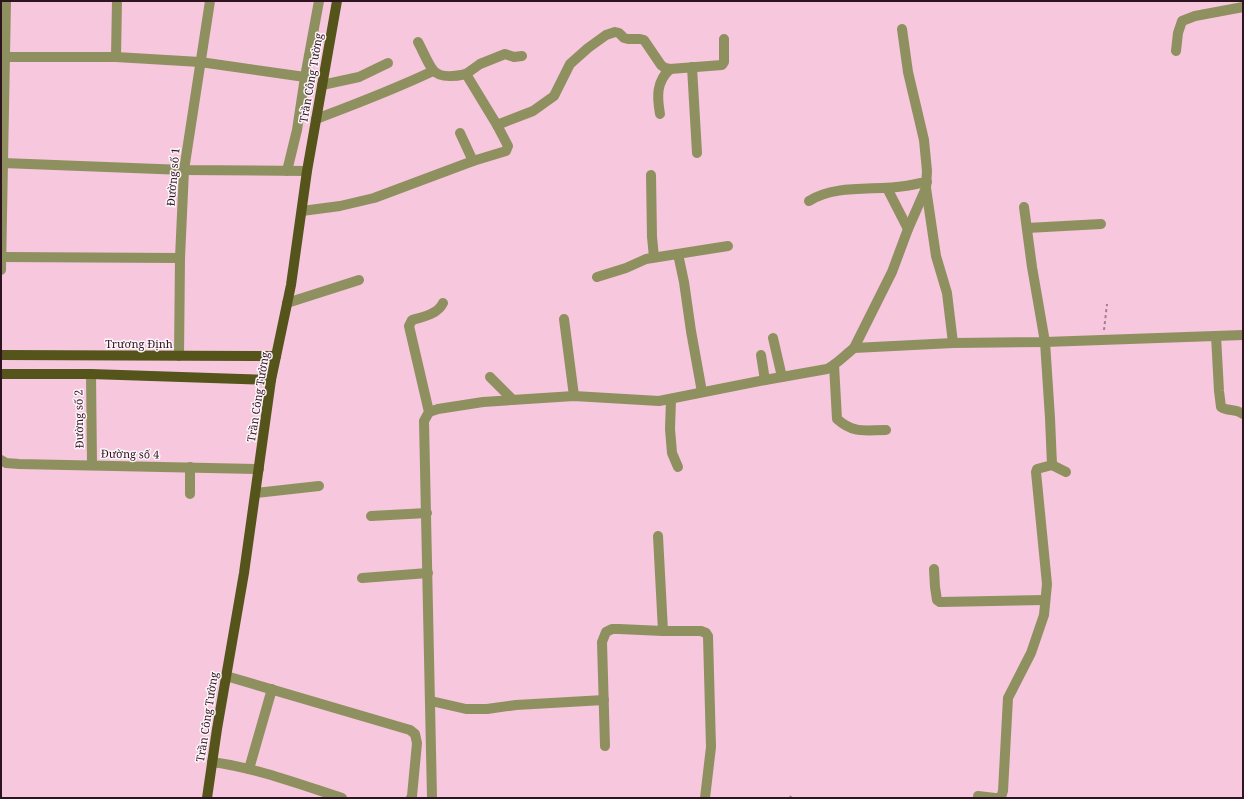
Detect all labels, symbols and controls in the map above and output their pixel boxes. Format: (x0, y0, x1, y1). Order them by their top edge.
street label: Trần Công Tường (295, 32, 326, 124)
street label: Đường số 1 (162, 147, 183, 207)
street label: Trương Định (105, 336, 173, 351)
street label: Trần Công Tường (243, 351, 272, 443)
street label: Đường số 2 (70, 390, 87, 448)
street label: Đường số 4 (101, 445, 159, 462)
street label: Trần Công Tường (192, 671, 221, 763)

